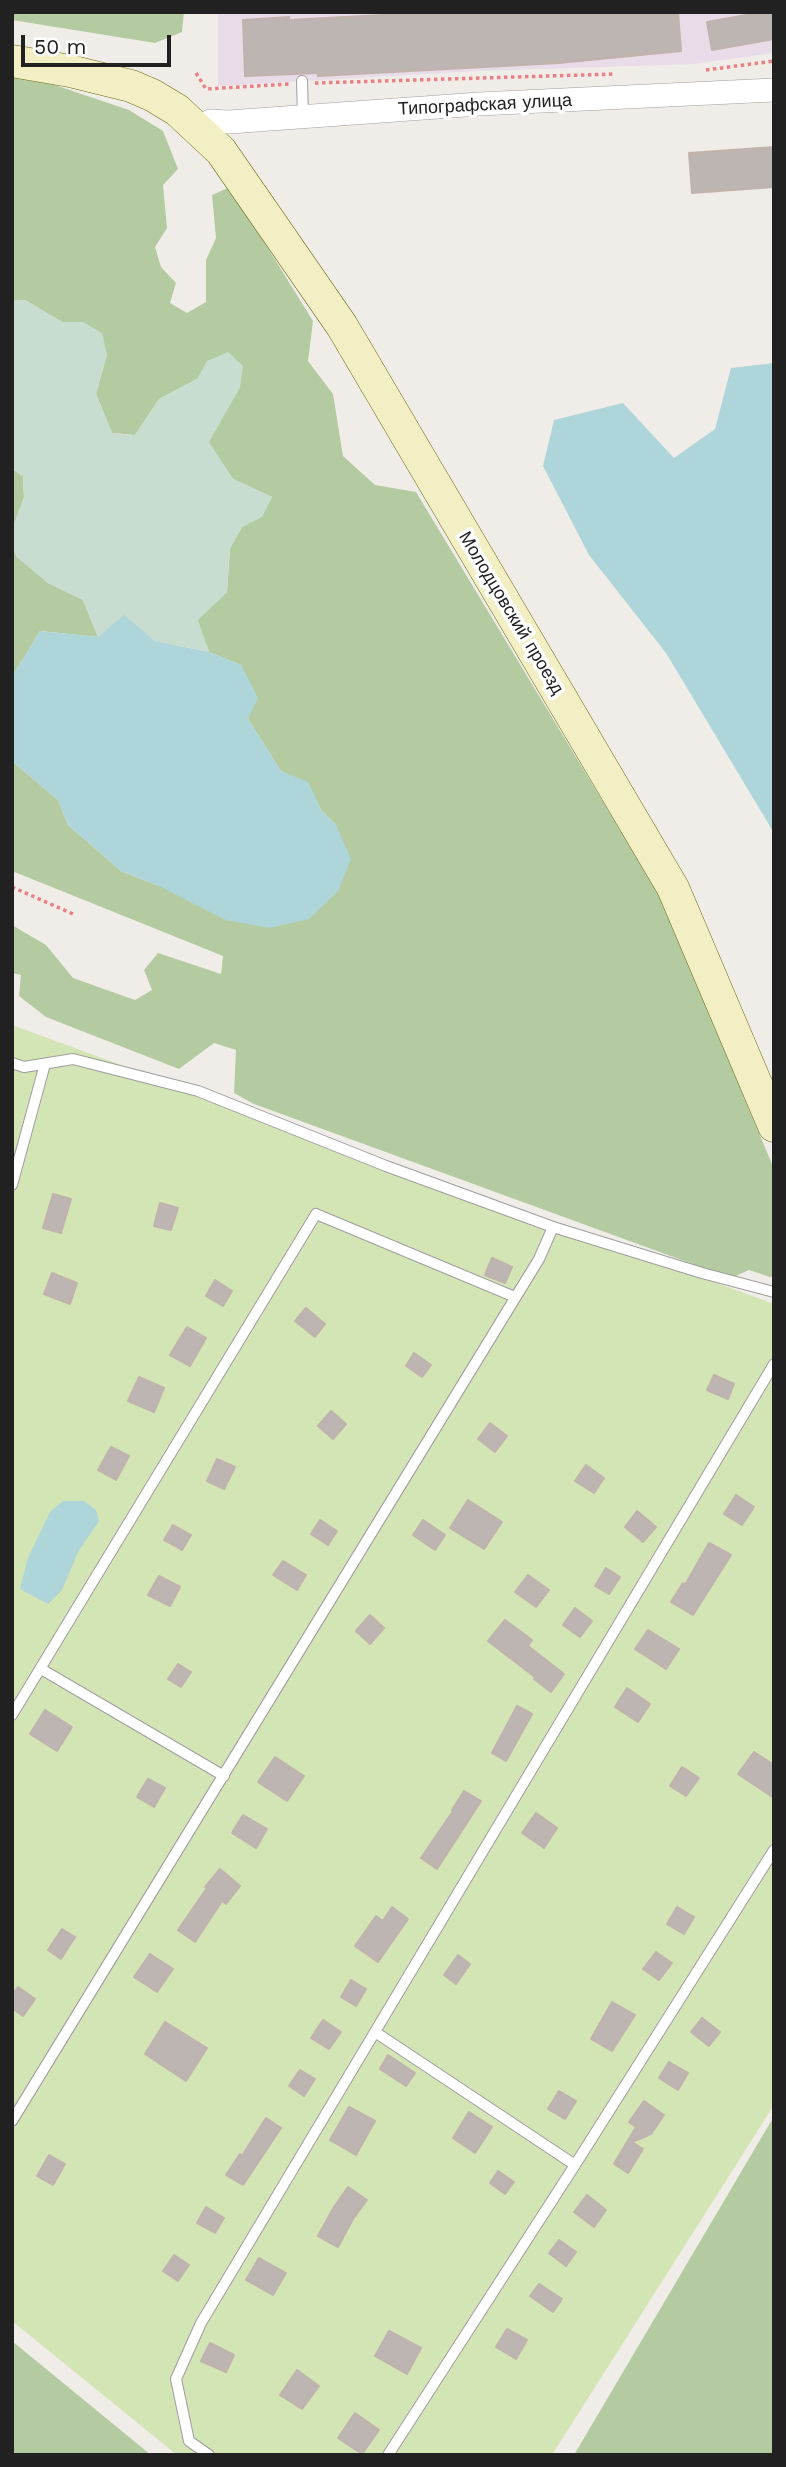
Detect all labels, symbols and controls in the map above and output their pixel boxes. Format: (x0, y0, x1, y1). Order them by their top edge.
scale bar (24, 21, 175, 65)
text: 50 m (34, 34, 86, 59)
street label: Типографская улица (398, 90, 572, 120)
street label: Молодцовский проезд (454, 528, 568, 698)

